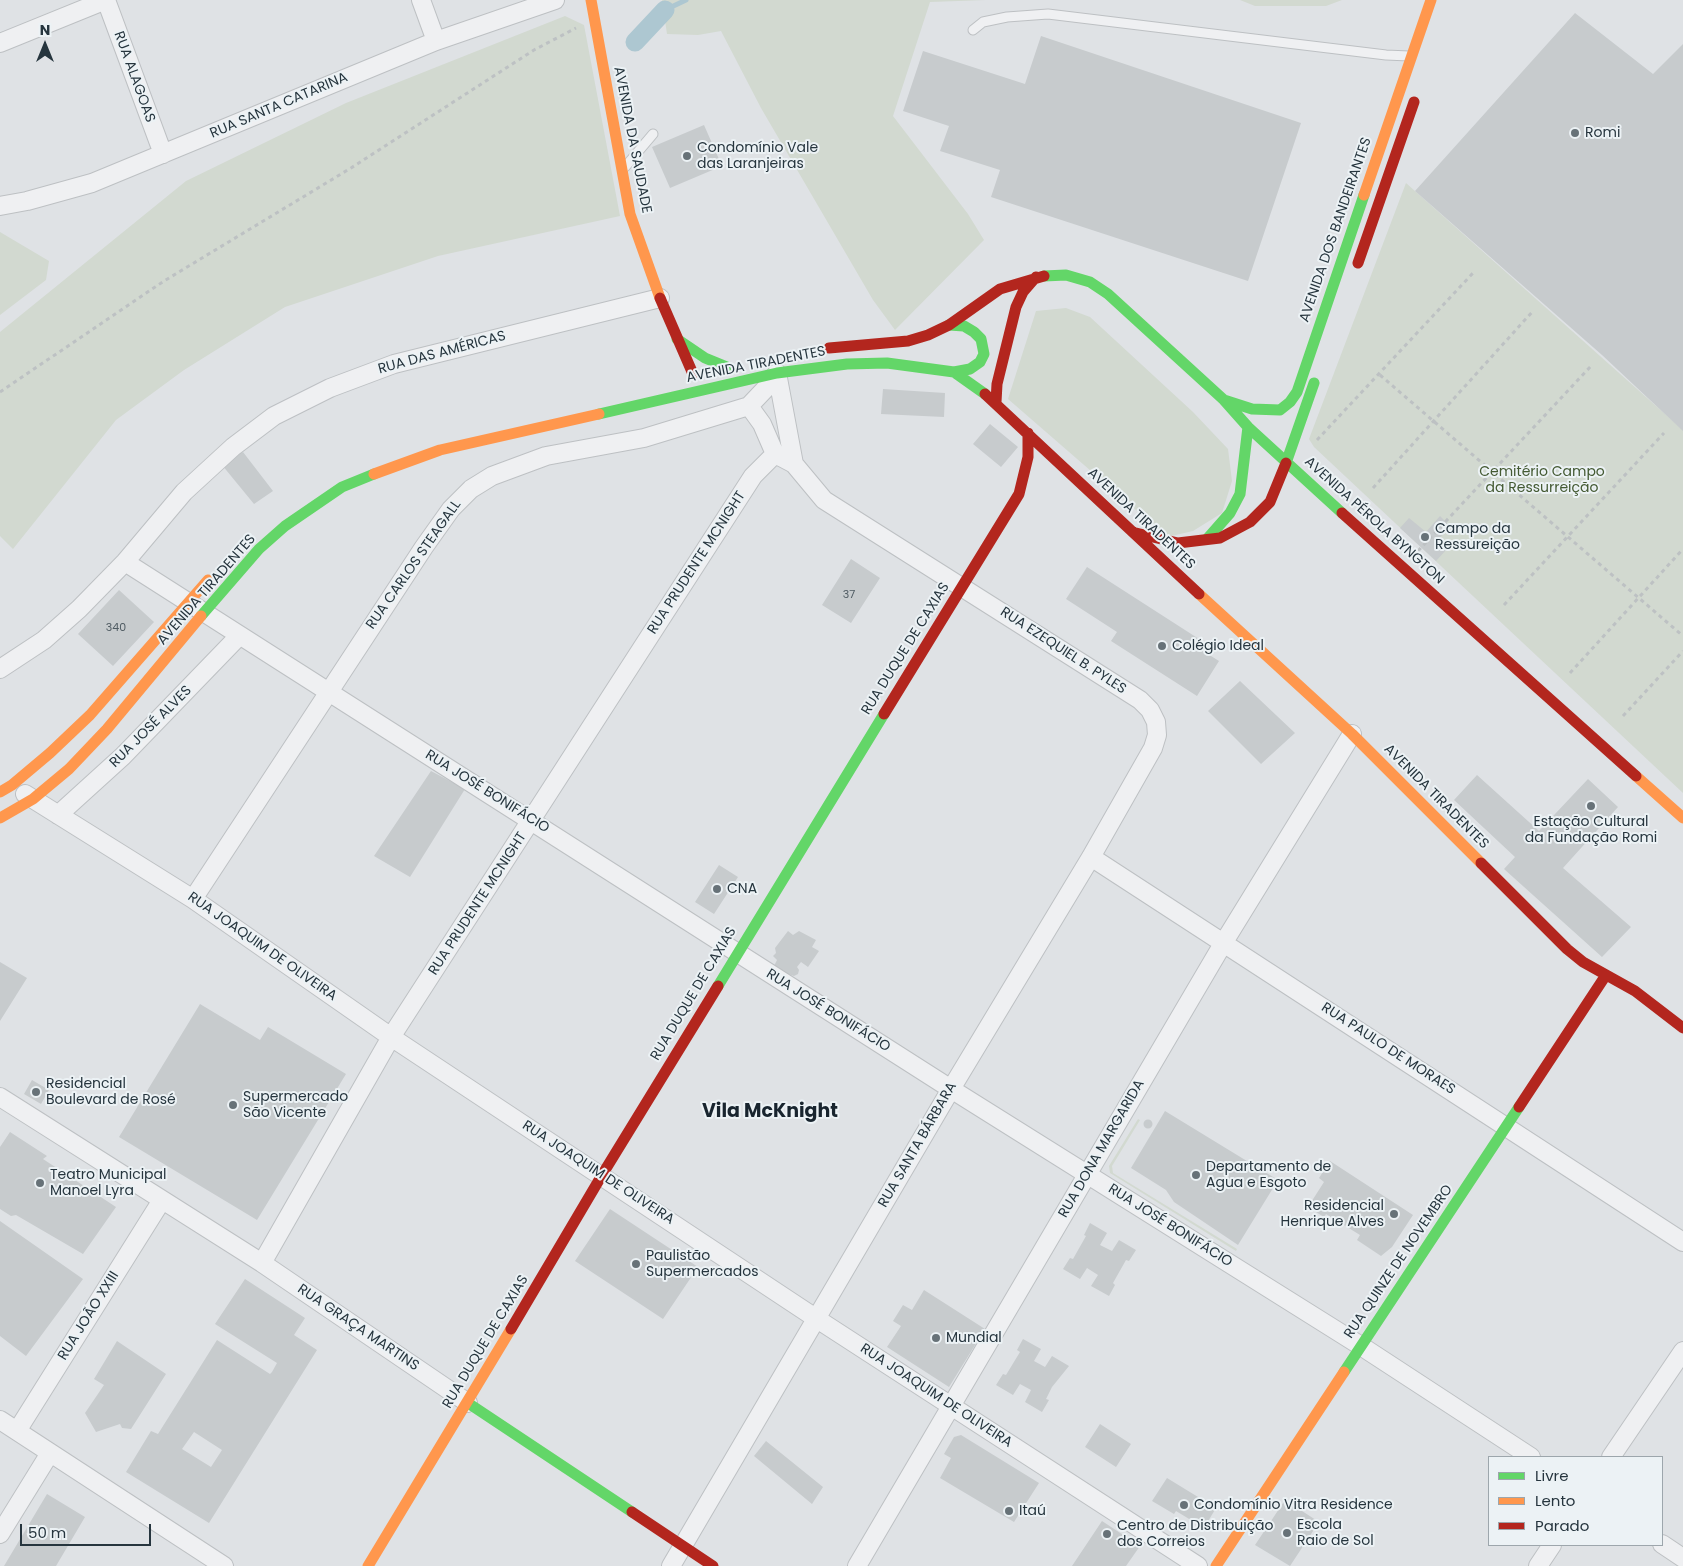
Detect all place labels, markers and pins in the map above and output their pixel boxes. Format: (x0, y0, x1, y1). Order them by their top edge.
place label: Romi (1585, 125, 1620, 141)
marker: Romi (1569, 127, 1581, 139)
place label: Condomínio Vale das Laranjeiras (697, 140, 818, 172)
marker: Condomínio Vale das Laranjeiras (681, 150, 693, 162)
place label: Campo da Ressureição (1435, 521, 1520, 554)
marker: Campo da Ressureição (1419, 531, 1431, 543)
place label: Colégio Ideal (1172, 638, 1264, 654)
marker: Colégio Ideal (1156, 640, 1168, 652)
marker: Estação Cultural da Fundação Romi (1585, 800, 1597, 812)
place label: Estação Cultural da Fundação Romi (1525, 814, 1657, 846)
place label: CNA (727, 881, 757, 897)
marker: CNA (711, 883, 723, 895)
place label: Residencial Boulevard de Rosé (46, 1076, 176, 1108)
marker: Residencial Boulevard de Rosé (30, 1086, 42, 1098)
place label: Supermercado São Vicente (243, 1089, 348, 1122)
marker: Supermercado São Vicente (227, 1099, 239, 1111)
place label: Departamento de Agua e Esgoto (1206, 1159, 1331, 1192)
place label: Teatro Municipal Manoel Lyra (50, 1167, 166, 1200)
marker: Departamento de Agua e Esgoto (1190, 1169, 1202, 1181)
marker: Teatro Municipal Manoel Lyra (34, 1177, 46, 1189)
place label: Residencial Henrique Alves (1280, 1198, 1384, 1230)
marker: Residencial Henrique Alves (1388, 1208, 1400, 1220)
place label: Paulistão Supermercados (646, 1248, 759, 1280)
marker: Paulistão Supermercados (630, 1258, 642, 1270)
place label: Mundial (946, 1330, 1002, 1346)
marker: Mundial (930, 1332, 942, 1344)
place label: Condomínio Vitra Residence (1194, 1497, 1393, 1513)
marker: Condomínio Vitra Residence (1178, 1499, 1190, 1511)
place label: Itaú (1019, 1503, 1046, 1519)
marker: Itaú (1003, 1505, 1015, 1517)
place label: Escola Raio de Sol (1297, 1517, 1374, 1550)
place label: Centro de Distribuição dos Correios (1117, 1518, 1274, 1550)
marker: Escola Raio de Sol (1281, 1527, 1293, 1539)
marker: Centro de Distribuição dos Correios (1101, 1528, 1113, 1540)

